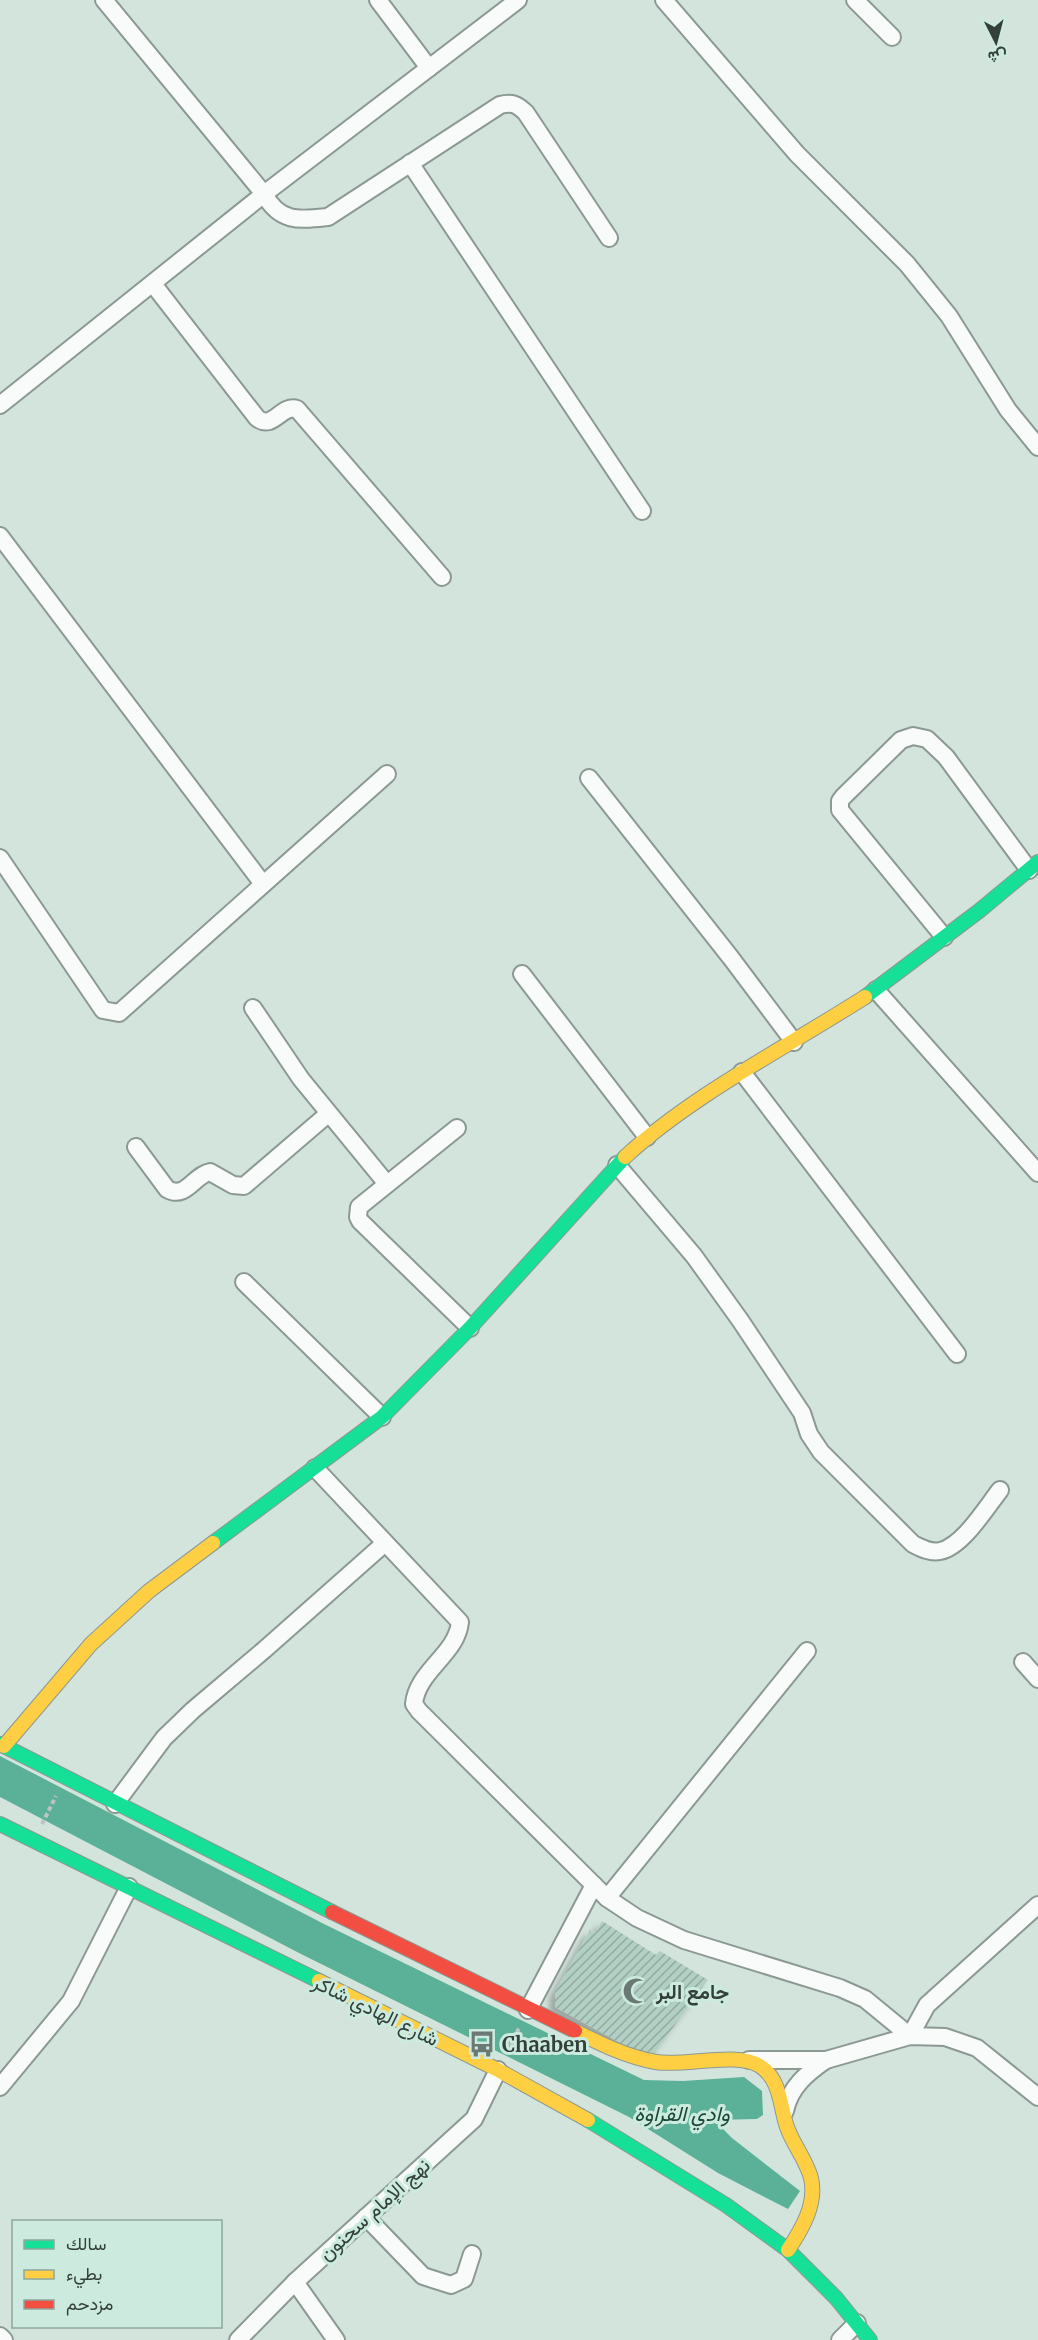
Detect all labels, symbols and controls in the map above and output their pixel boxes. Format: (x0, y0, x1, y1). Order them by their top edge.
north arrow (966, 12, 1026, 72)
text: ش (987, 46, 1008, 68)
street label: شارع الهادي شاكر (306, 1968, 443, 2056)
mosque icon: جامع البر (621, 1976, 651, 2006)
place label: جامع البر (655, 1979, 729, 2006)
bus stop icon: Chaaben (467, 2029, 497, 2059)
place label: Chaaben (502, 2032, 588, 2057)
water label: وادي القراوة (634, 2100, 731, 2131)
street label: نهج الإمام سحنون (313, 2152, 436, 2267)
legend (12, 2220, 222, 2328)
text: سالك (66, 2232, 106, 2255)
text: بطيء (66, 2262, 102, 2289)
text: مزدحم (66, 2292, 113, 2316)

